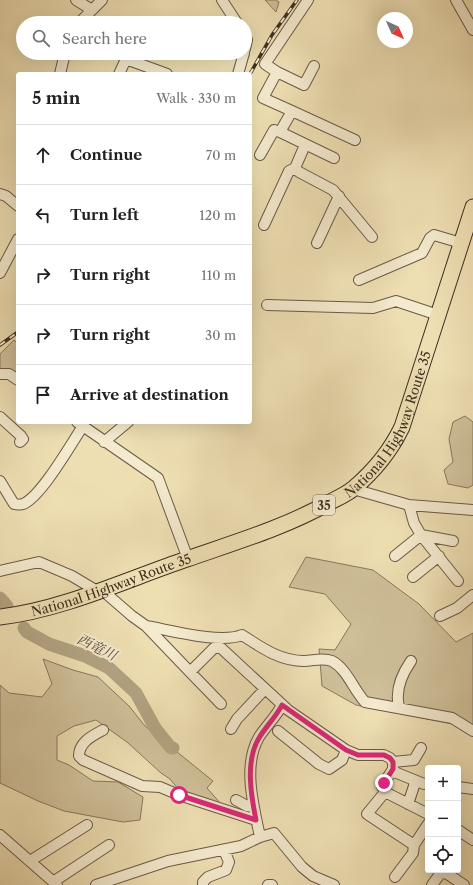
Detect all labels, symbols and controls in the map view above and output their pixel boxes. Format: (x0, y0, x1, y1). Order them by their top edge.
north arrow (377, 12, 413, 48)
search box (16, 16, 252, 60)
icon: search (30, 27, 52, 49)
text: Search here (62, 29, 147, 48)
text: 5 min (32, 88, 80, 108)
text: Walk · 330 m (156, 90, 236, 106)
icon: ahead (32, 144, 54, 166)
text: Continue (70, 145, 142, 164)
text: 70 m (206, 147, 236, 163)
icon: left (32, 204, 54, 226)
text: Turn left (70, 205, 139, 224)
text: 120 m (199, 207, 236, 223)
icon: right (32, 264, 54, 286)
text: Turn right (70, 265, 150, 284)
text: 110 m (201, 267, 236, 283)
icon: right (32, 324, 54, 346)
text: Turn right (70, 325, 150, 344)
text: 30 m (205, 327, 236, 343)
street label: National Highway Route 35 (341, 349, 434, 501)
icon: arrive (32, 384, 54, 406)
text: Arrive at destination (70, 385, 229, 404)
road number: 35 (313, 495, 335, 515)
street label: National Highway Route 35 (30, 550, 193, 619)
water label: 西竜川 (74, 630, 122, 665)
map controls (425, 765, 461, 873)
button: + (425, 765, 461, 801)
route end (375, 774, 393, 792)
route start (170, 786, 188, 804)
button: − (425, 801, 461, 837)
button: locate (425, 837, 461, 873)

